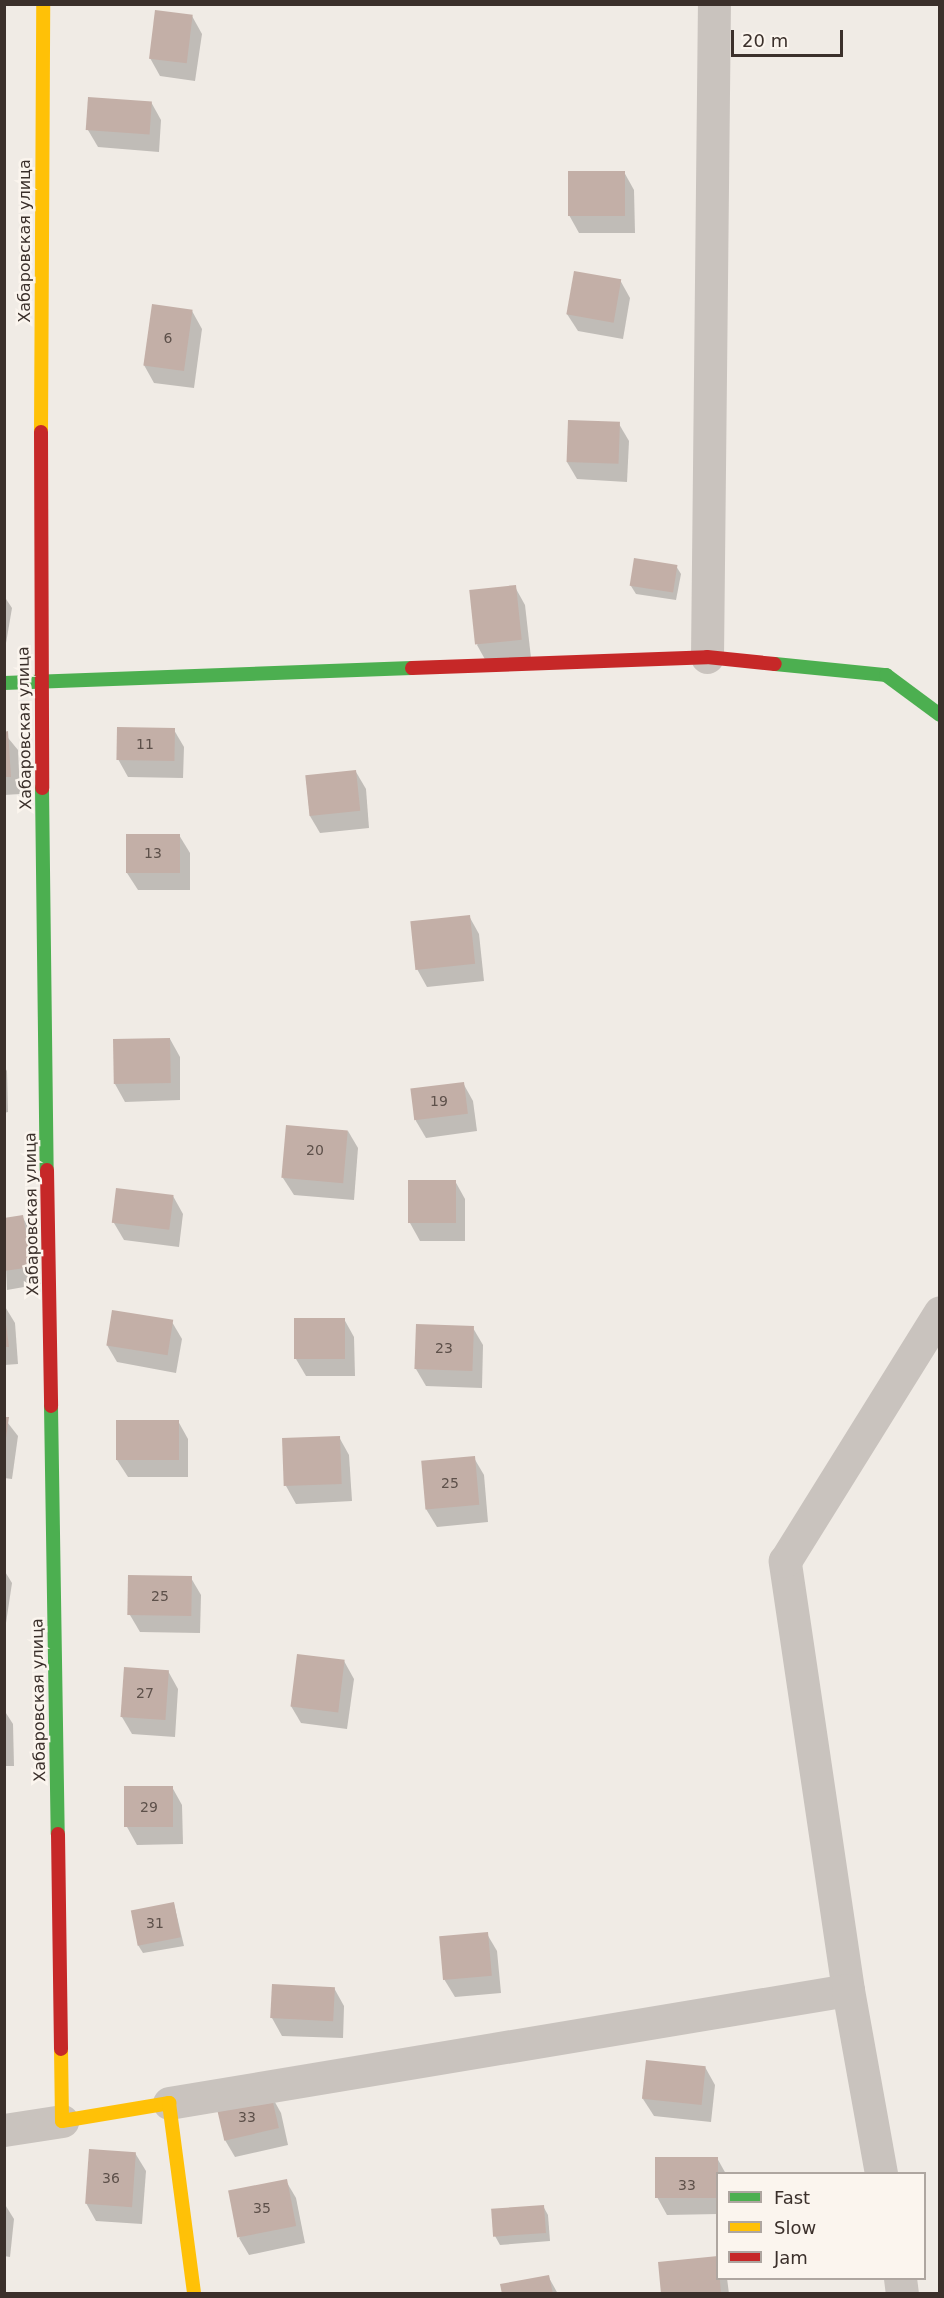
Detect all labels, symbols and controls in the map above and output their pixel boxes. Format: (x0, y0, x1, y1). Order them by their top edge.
scale bar (734, 18, 846, 56)
text: 20 m (742, 30, 788, 51)
street label: Хабаровская улица (15, 159, 35, 323)
house number: 6 (164, 330, 172, 346)
street label: Хабаровская улица (14, 646, 36, 810)
house number: 11 (136, 736, 154, 752)
house number: 13 (144, 845, 162, 861)
house number: 19 (430, 1093, 448, 1109)
street label: Хабаровская улица (21, 1132, 43, 1296)
house number: 20 (306, 1142, 324, 1158)
house number: 23 (435, 1340, 453, 1356)
house number: 25 (441, 1475, 459, 1491)
house number: 25 (151, 1588, 169, 1604)
street label: Хабаровская улица (28, 1618, 50, 1782)
house number: 27 (136, 1685, 154, 1701)
house number: 29 (140, 1799, 158, 1815)
house number: 31 (146, 1915, 164, 1931)
house number: 33 (238, 2109, 256, 2125)
house number: 36 (102, 2170, 120, 2186)
legend (716, 2172, 926, 2280)
house number: 33 (678, 2177, 696, 2193)
text: Fast (774, 2187, 810, 2208)
house number: 35 (253, 2200, 271, 2216)
text: Slow (774, 2217, 816, 2238)
text: Jam (774, 2247, 808, 2268)

